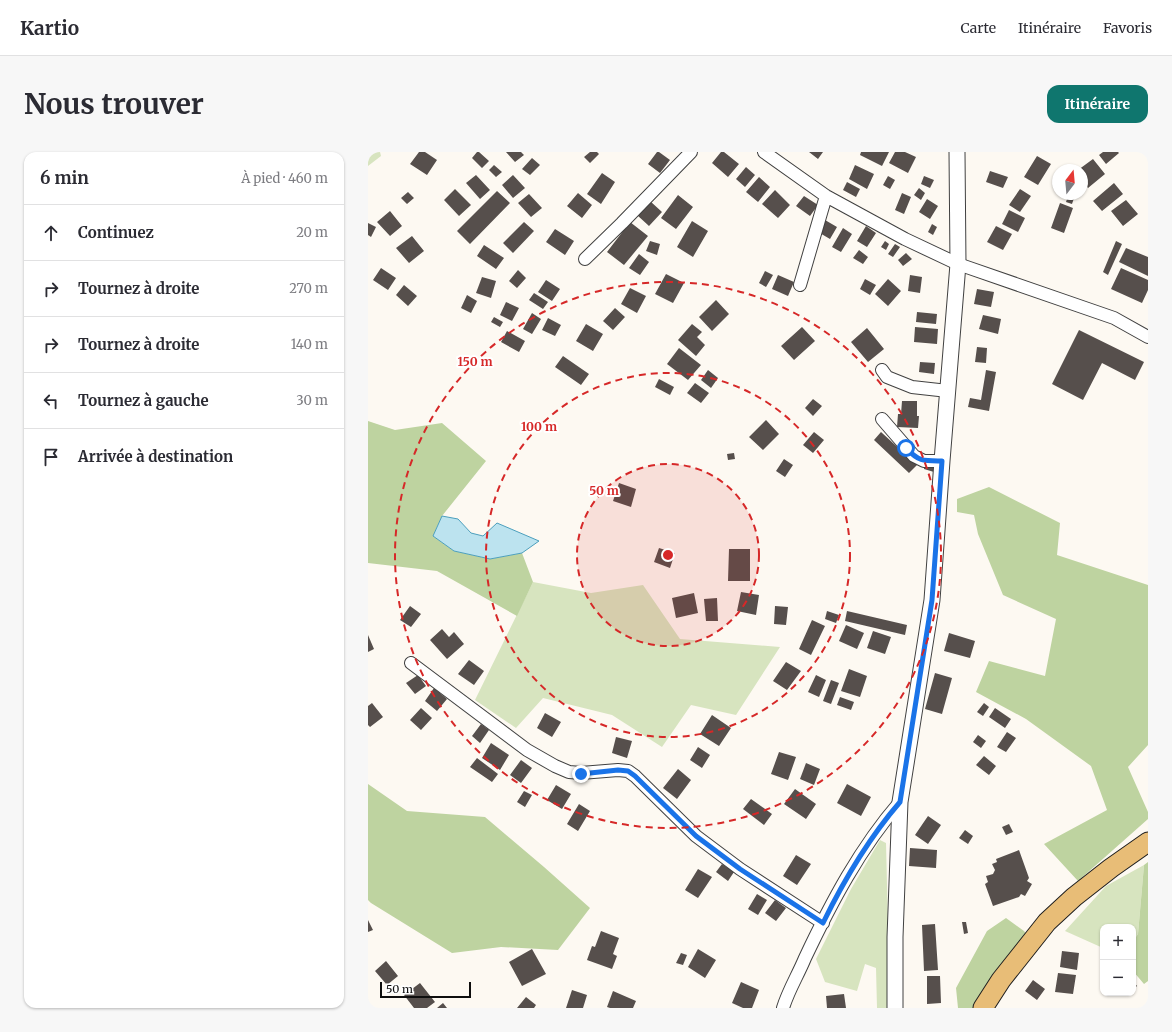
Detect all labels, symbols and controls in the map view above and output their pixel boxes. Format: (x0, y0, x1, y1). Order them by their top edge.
text: Kartio (20, 16, 79, 40)
text: Carte (961, 19, 996, 37)
text: Itinéraire (1018, 19, 1081, 37)
text: Favoris (1103, 19, 1152, 37)
button: Itinéraire (1047, 85, 1148, 123)
text: Nous trouver (24, 86, 204, 122)
north arrow (1052, 164, 1088, 200)
text: 6 min (40, 167, 89, 189)
text: À pied · 460 m (241, 170, 328, 187)
icon: ahead (40, 222, 62, 244)
text: Continuez (78, 223, 154, 242)
text: 20 m (296, 224, 328, 241)
icon: right (40, 278, 62, 300)
text: Tournez à droite (78, 279, 199, 298)
text: 270 m (289, 280, 328, 297)
icon: right (40, 334, 62, 356)
text: Tournez à droite (78, 335, 199, 354)
text: 140 m (291, 336, 328, 353)
text: 150 m (458, 354, 493, 369)
icon: left (40, 390, 62, 412)
text: Tournez à gauche (78, 391, 209, 410)
text: 30 m (296, 392, 328, 409)
text: 100 m (521, 419, 557, 434)
route start (897, 439, 915, 457)
icon: arrive (40, 446, 62, 468)
text: Arrivée à destination (78, 447, 233, 466)
text: 50 m (589, 483, 619, 498)
centre of rings (661, 548, 675, 562)
route end (572, 765, 590, 783)
map controls (1100, 924, 1136, 996)
button: + (1100, 924, 1136, 960)
button: − (1100, 960, 1136, 996)
scale bar (380, 980, 471, 999)
text: 50 m (386, 982, 413, 996)

